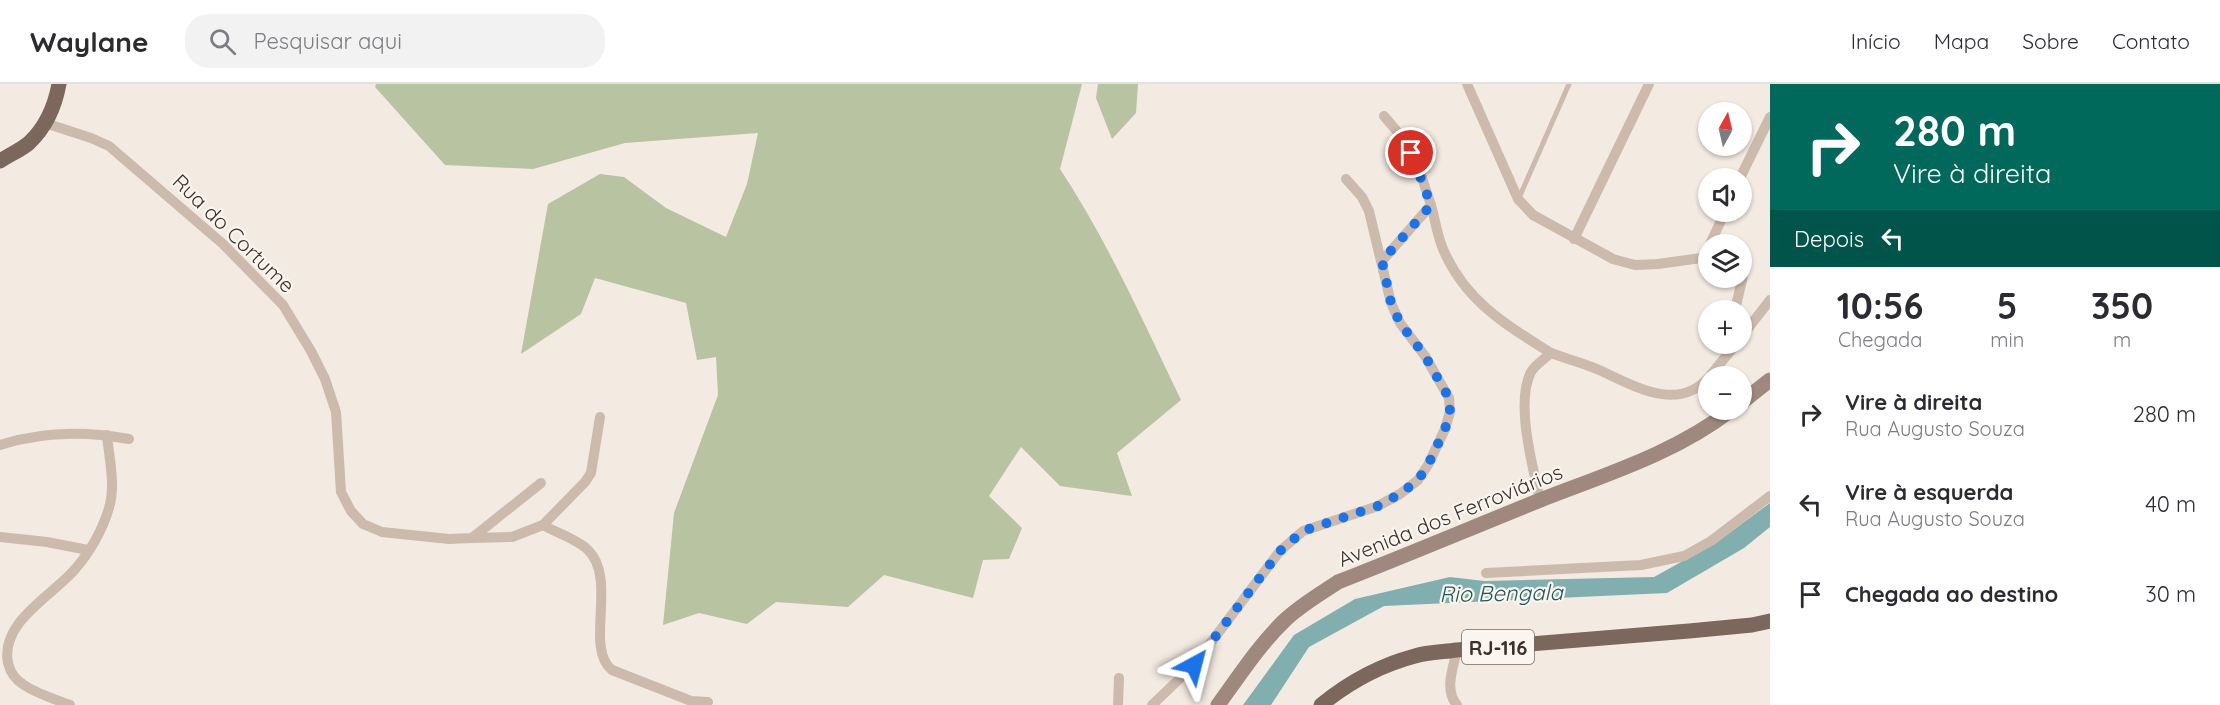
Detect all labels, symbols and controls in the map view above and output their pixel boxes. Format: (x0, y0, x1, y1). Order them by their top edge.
search box (185, 14, 605, 68)
text: Waylane (30, 24, 149, 59)
icon: search (206, 25, 239, 58)
text: Pesquisar aqui (254, 27, 402, 55)
text: Início (1851, 28, 1901, 54)
text: Mapa (1934, 28, 1989, 54)
text: Sobre (2022, 28, 2079, 54)
text: Contato (2112, 28, 2190, 54)
north arrow (1698, 102, 1752, 156)
map controls (1698, 102, 1752, 420)
text: 280 m (1893, 104, 2016, 157)
icon: right (1794, 108, 1872, 186)
pin (1385, 127, 1436, 178)
icon: arrive (1394, 136, 1427, 169)
text: Vire à direita (1893, 156, 2051, 190)
street label: Rua do Cortume (167, 168, 301, 298)
button: sound (1698, 168, 1752, 222)
icon: left (1876, 222, 1909, 255)
text: Depois (1794, 225, 1864, 253)
button: layers (1698, 234, 1752, 288)
text: 10:56 (1837, 283, 1923, 328)
text: 5 (1997, 283, 2018, 328)
text: 350 (2091, 283, 2153, 328)
button: + (1698, 300, 1752, 354)
text: Chegada (1838, 327, 1922, 352)
text: min (1990, 327, 2024, 352)
text: m (2113, 327, 2131, 352)
button: − (1698, 366, 1752, 420)
text: Vire à direita (1845, 388, 1982, 416)
icon: right (1794, 398, 1827, 431)
text: 280 m (2133, 400, 2196, 428)
text: Rua Augusto Souza (1845, 416, 2025, 441)
street label: Avenida dos Ferroviários (1334, 458, 1566, 572)
text: Vire à esquerda (1845, 478, 2013, 506)
icon: left (1794, 488, 1827, 521)
text: 40 m (2145, 490, 2196, 518)
text: Rua Augusto Souza (1845, 506, 2025, 531)
water label: Rio Bengala (1439, 578, 1565, 608)
icon: arrive (1794, 578, 1827, 611)
text: Chegada ao destino (1845, 580, 2058, 608)
text: 30 m (2145, 580, 2196, 608)
road number: RJ-116 (1462, 630, 1534, 664)
position arrow (1162, 633, 1226, 697)

